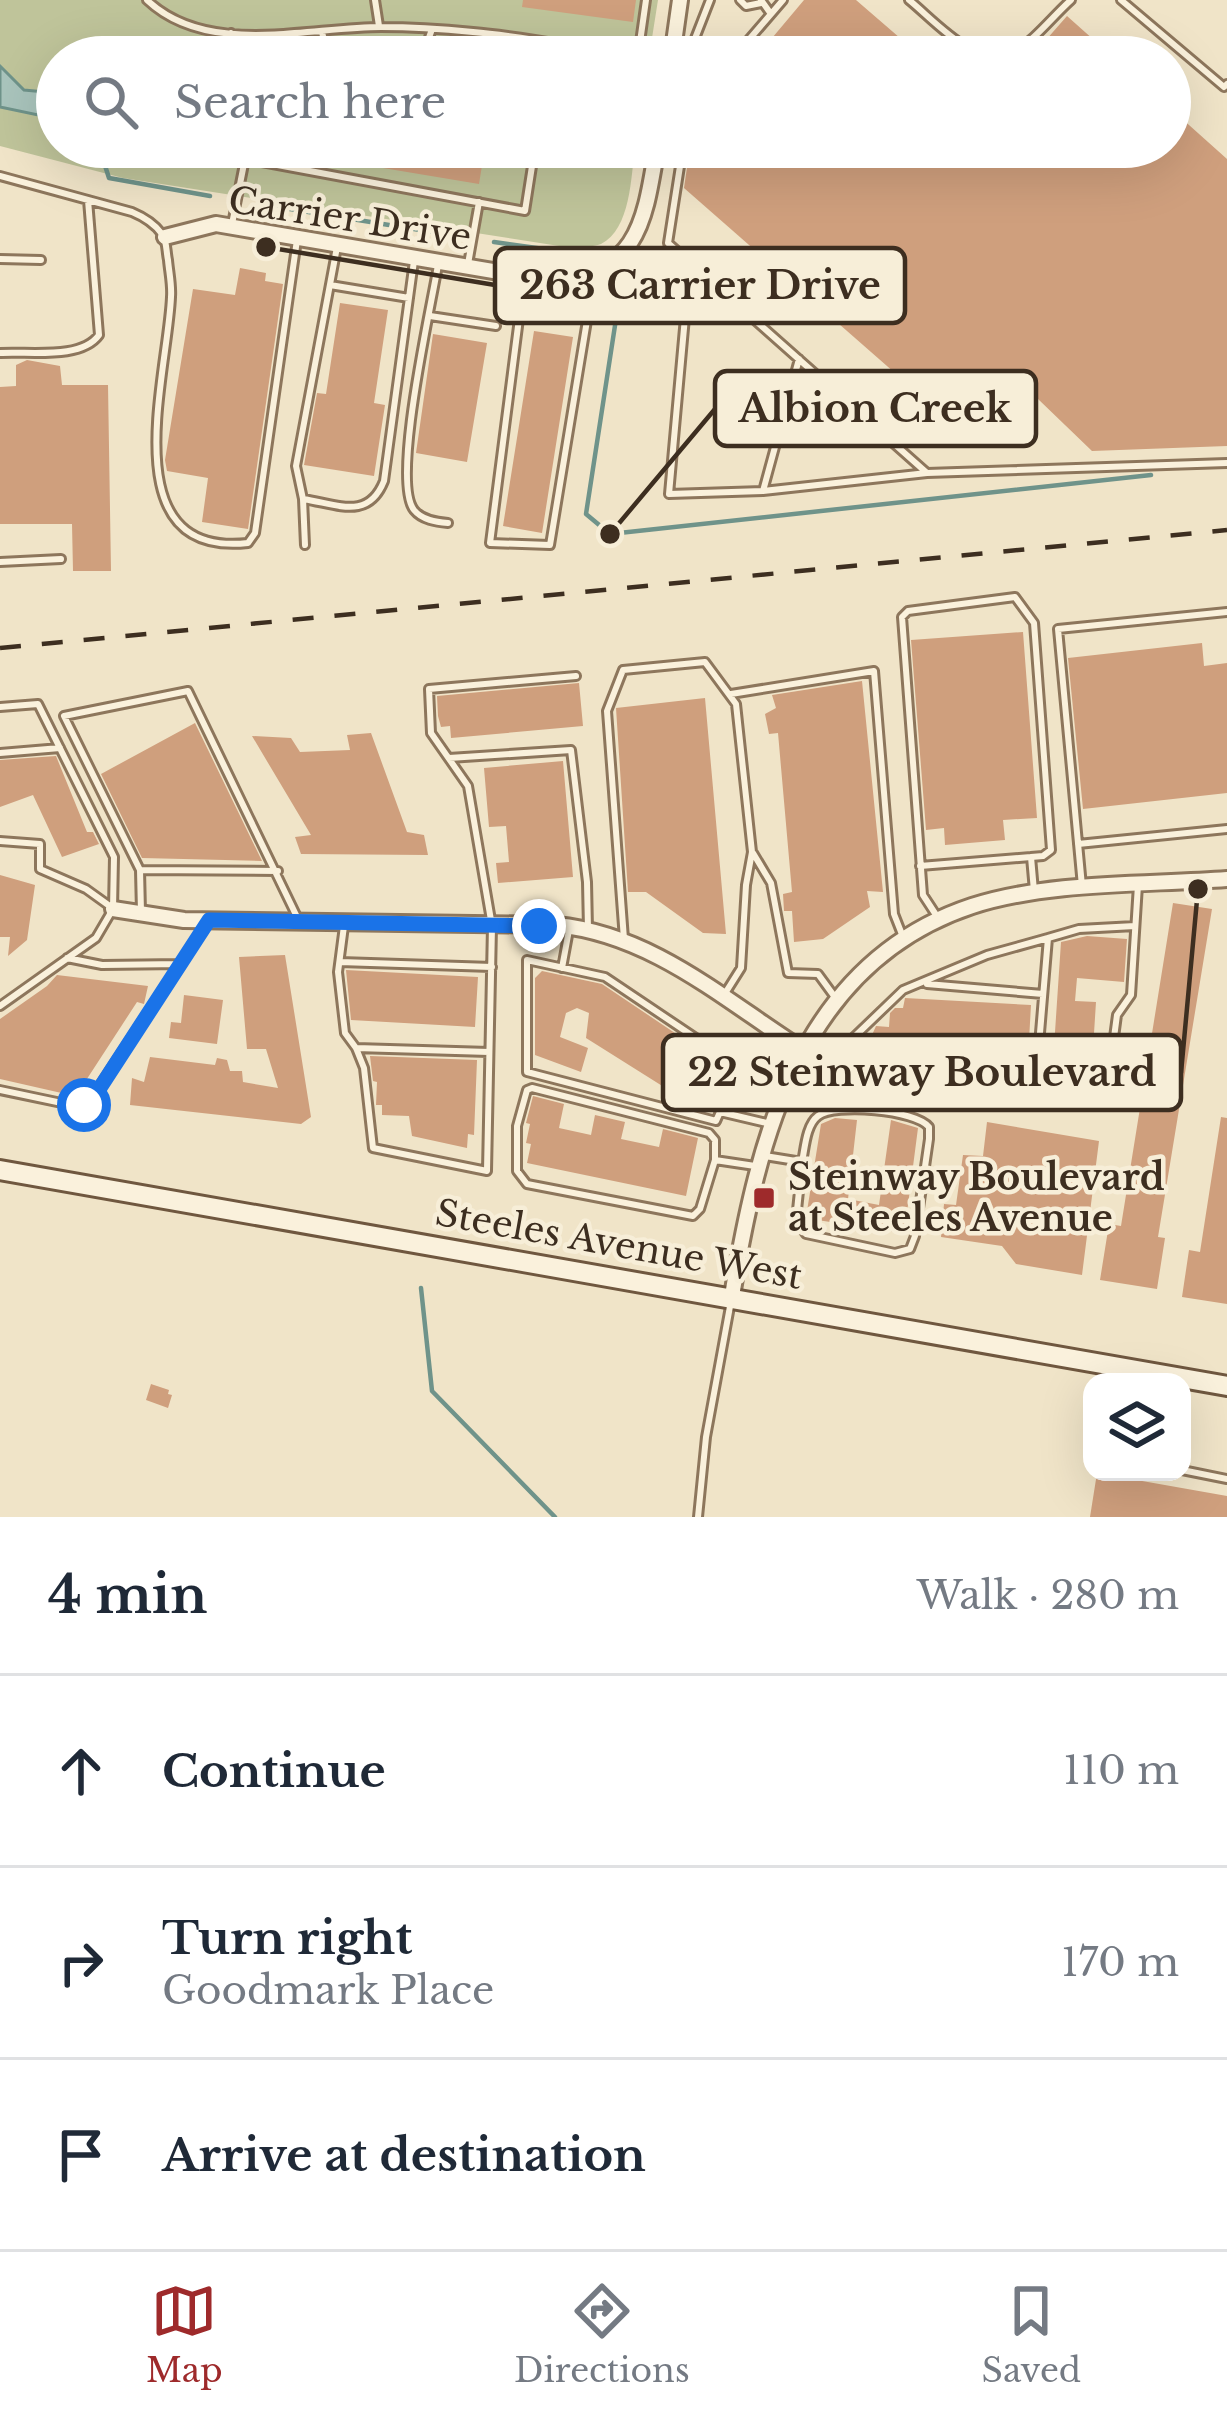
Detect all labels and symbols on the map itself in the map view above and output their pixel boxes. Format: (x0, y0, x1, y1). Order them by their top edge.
street label: Carrier Drive (225, 177, 475, 260)
callout: 263 Carrier Drive (495, 248, 905, 323)
text: 263 Carrier Drive (519, 261, 881, 310)
callout: Albion Creek (715, 371, 1036, 446)
text: Albion Creek (737, 384, 1013, 433)
route end (512, 899, 566, 953)
callout: 22 Steinway Boulevard (663, 1035, 1181, 1110)
text: 22 Steinway Boulevard (687, 1048, 1157, 1097)
route start (57, 1078, 111, 1132)
place label: Steinway Boulevard at Steeles Avenue (788, 1155, 1165, 1241)
marker: Steinway Boulevard at Steeles Avenue (751, 1185, 777, 1211)
street label: Steeles Avenue West (432, 1190, 806, 1299)

